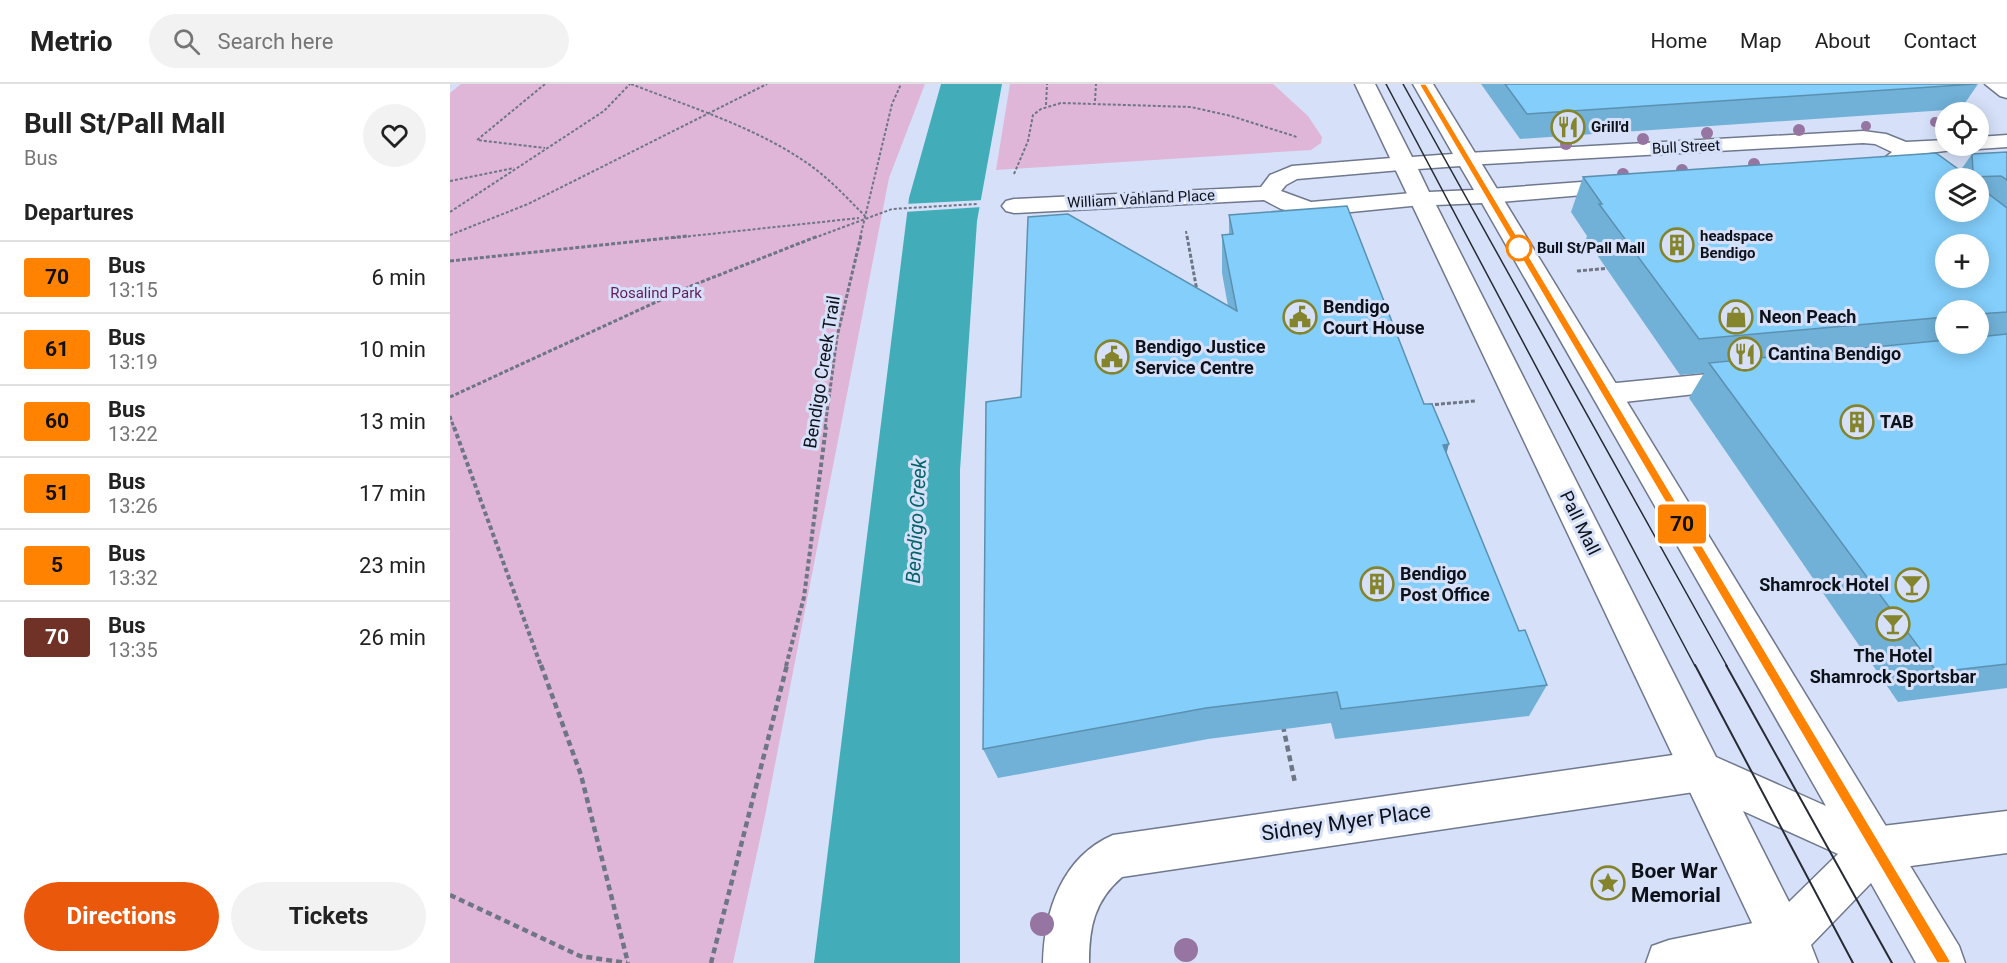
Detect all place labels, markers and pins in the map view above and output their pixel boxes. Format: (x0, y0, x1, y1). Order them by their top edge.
restaurant icon: Grill'd (1550, 109, 1586, 145)
place label: Grill'd (1591, 118, 1629, 136)
building icon: headspace Bendigo (1659, 227, 1695, 263)
place label: headspace Bendigo (1700, 227, 1773, 262)
marker: Bull St/Pall Mall (1506, 235, 1532, 261)
place label: Bull St/Pall Mall (1537, 239, 1645, 257)
place label: Bendigo Court House (1323, 296, 1425, 338)
public building icon: Bendigo Court House (1282, 299, 1318, 335)
shop icon: Neon Peach (1718, 299, 1754, 335)
place label: Neon Peach (1759, 306, 1856, 327)
place label: Bendigo Justice Service Centre (1135, 336, 1266, 378)
restaurant icon: Cantina Bendigo (1727, 336, 1763, 372)
public building icon: Bendigo Justice Service Centre (1094, 339, 1130, 375)
place label: Cantina Bendigo (1768, 343, 1901, 364)
building icon: TAB (1839, 404, 1875, 440)
place label: TAB (1880, 411, 1914, 432)
place label: Bendigo Post Office (1400, 563, 1490, 605)
building icon: Bendigo Post Office (1359, 566, 1395, 602)
bar icon: Shamrock Hotel (1894, 567, 1930, 603)
place label: Shamrock Hotel (1759, 574, 1889, 595)
bar icon: The Hotel Shamrock Sportsbar (1875, 606, 1911, 642)
place label: The Hotel Shamrock Sportsbar (1810, 645, 1977, 687)
place label: Boer War Memorial (1631, 859, 1721, 907)
place icon: Boer War Memorial (1590, 865, 1626, 901)

